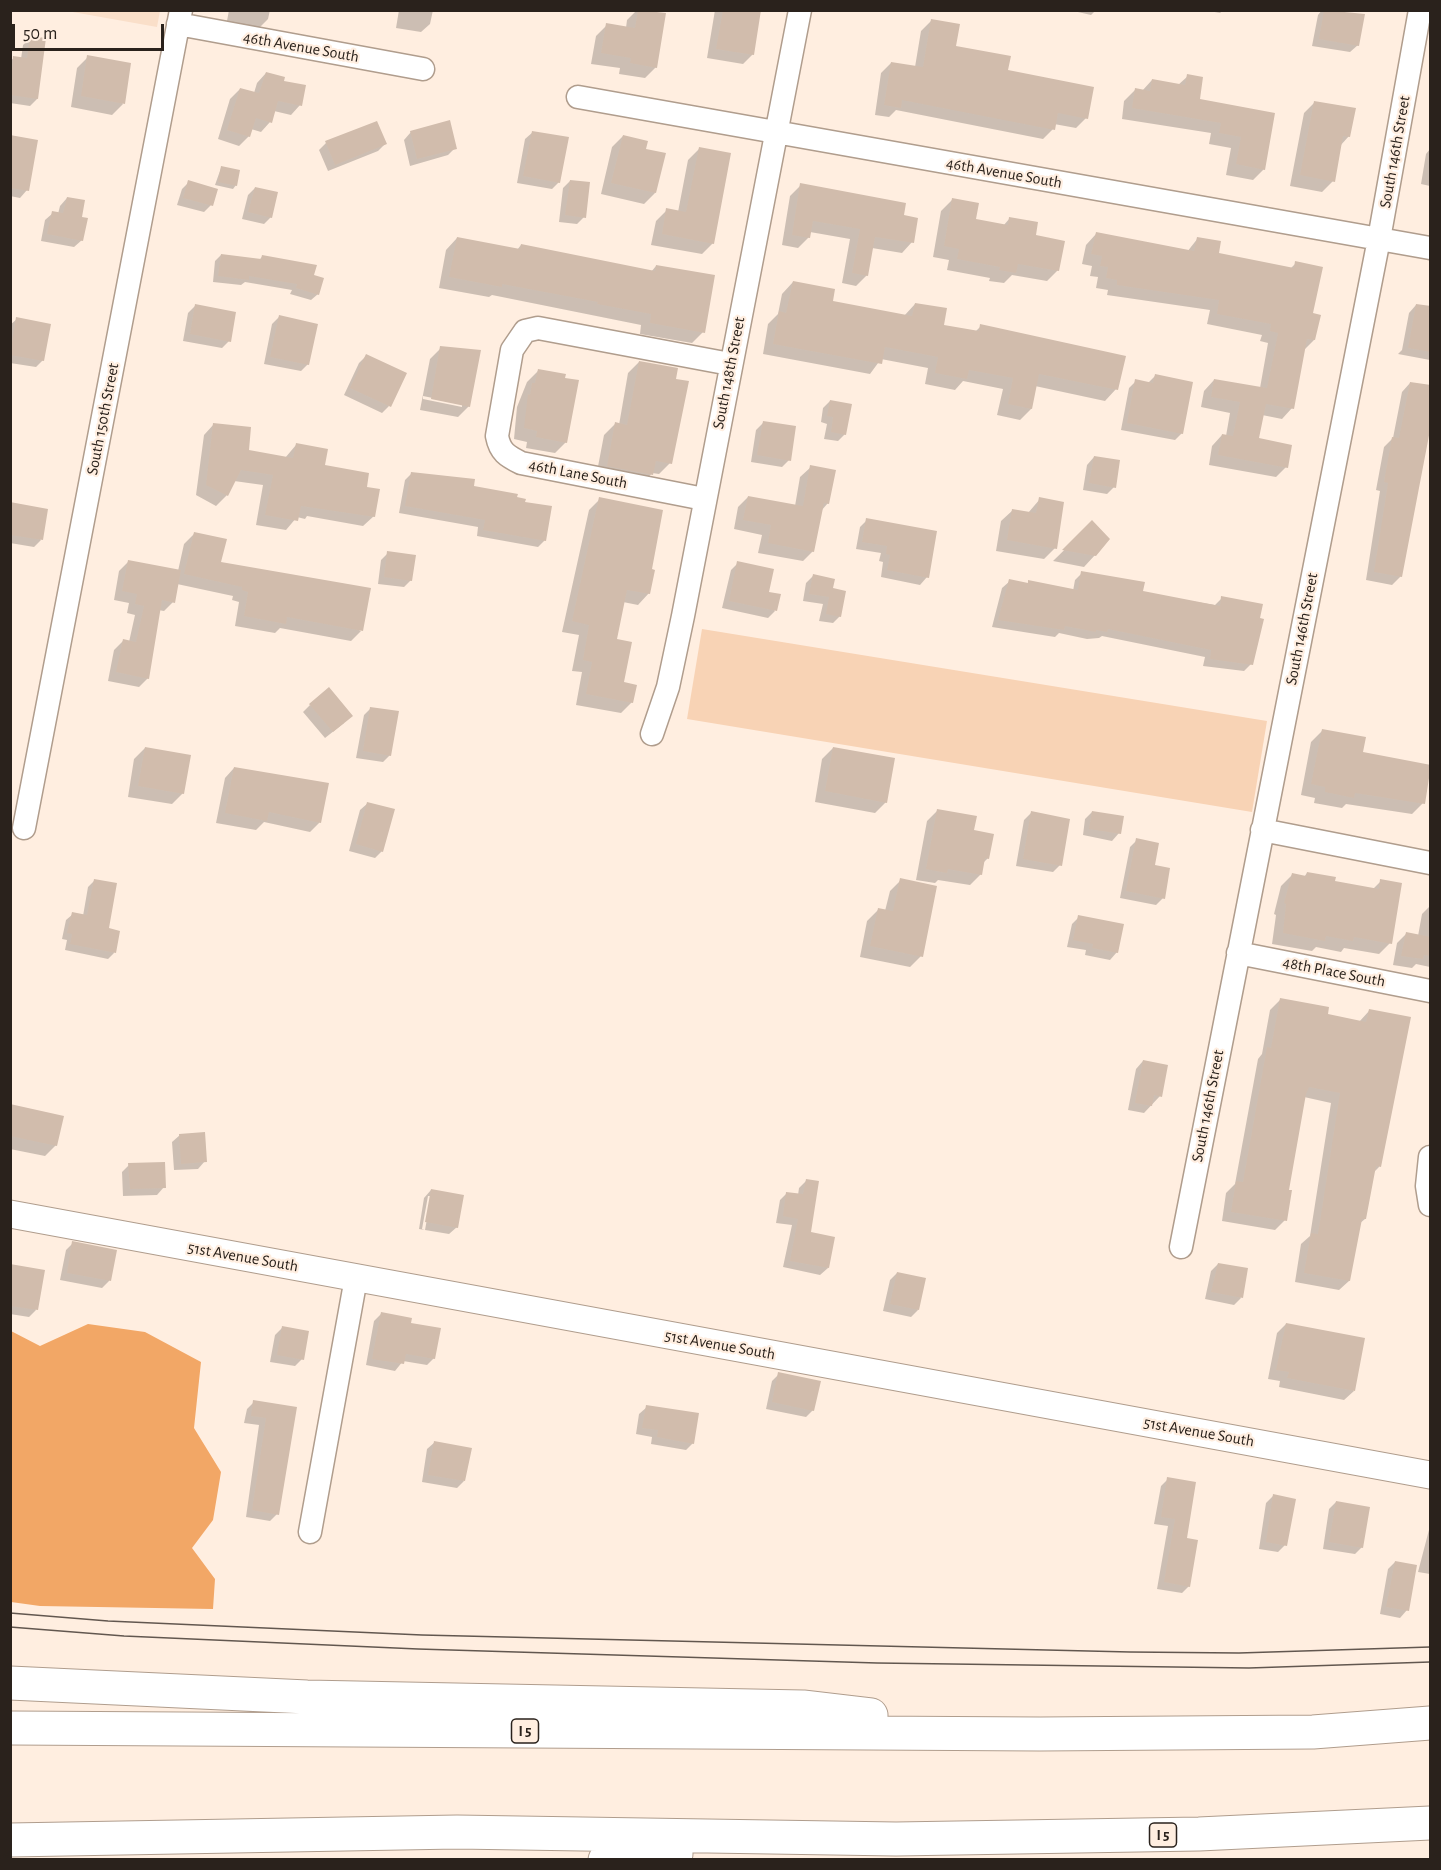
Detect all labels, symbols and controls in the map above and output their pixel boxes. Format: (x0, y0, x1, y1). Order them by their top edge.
scale bar (15, 12, 166, 50)
text: 50 m (23, 25, 57, 43)
street label: 46th Avenue South (242, 27, 360, 67)
street label: South 146th Street (1376, 94, 1414, 210)
street label: 46th Avenue South (945, 153, 1063, 193)
street label: South 148th Street (709, 315, 749, 431)
street label: South 150th Street (83, 361, 123, 477)
street label: 46th Lane South (527, 455, 629, 493)
street label: South 146th Street (1282, 571, 1322, 687)
street label: 48th Place South (1281, 953, 1387, 991)
street label: South 146th Street (1188, 1048, 1228, 1164)
street label: 51st Avenue South (186, 1238, 300, 1276)
street label: 51st Avenue South (663, 1326, 777, 1364)
street label: 51st Avenue South (1142, 1413, 1256, 1451)
road number: I 5 (512, 1719, 538, 1743)
road number: I 5 (1150, 1823, 1176, 1847)

